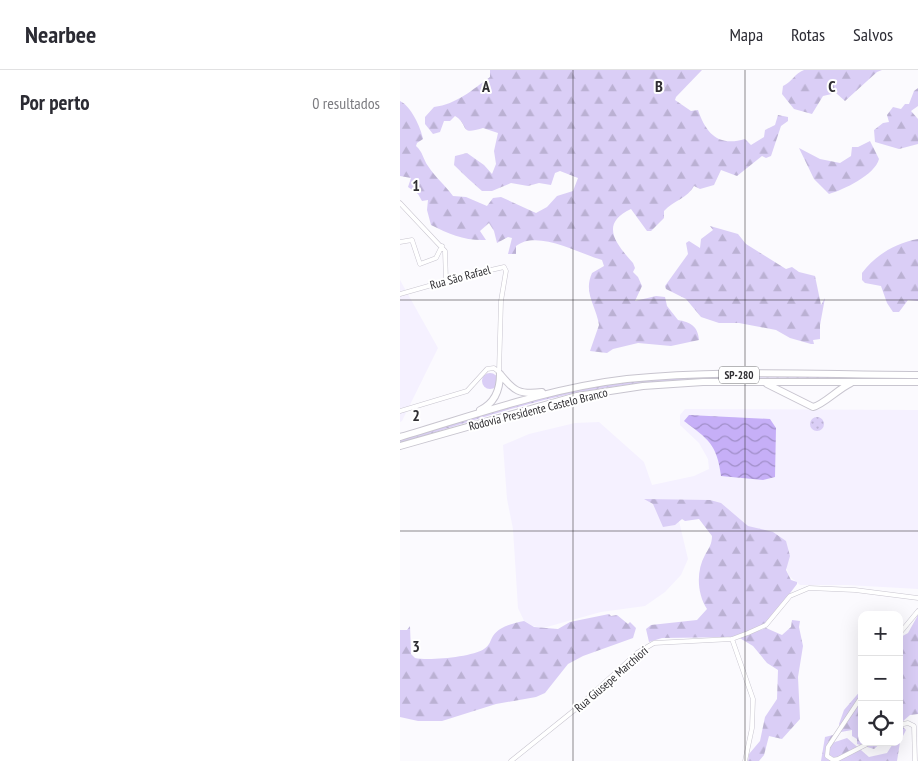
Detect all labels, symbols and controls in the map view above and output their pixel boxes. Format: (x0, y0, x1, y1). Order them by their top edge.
text: Nearbee (25, 19, 96, 50)
text: Mapa (729, 23, 763, 46)
text: Rotas (791, 23, 825, 46)
text: Salvos (853, 23, 893, 46)
text: A (481, 76, 491, 96)
text: B (655, 76, 663, 96)
text: C (828, 76, 836, 96)
text: Por perto (20, 89, 90, 116)
text: 0 resultados (312, 93, 380, 113)
text: 1 (412, 175, 420, 195)
street label: Rua São Rafael (428, 262, 492, 292)
road number: SP-280 (719, 366, 759, 384)
street label: Rodovia Presidente Castelo Branco (467, 384, 609, 434)
text: 2 (412, 405, 420, 425)
map controls (858, 611, 903, 746)
button: + (858, 611, 903, 656)
text: 3 (412, 636, 420, 656)
street label: Rua Giusepe Marchiori (571, 643, 651, 715)
button: − (858, 656, 903, 701)
button: locate (858, 701, 903, 746)

